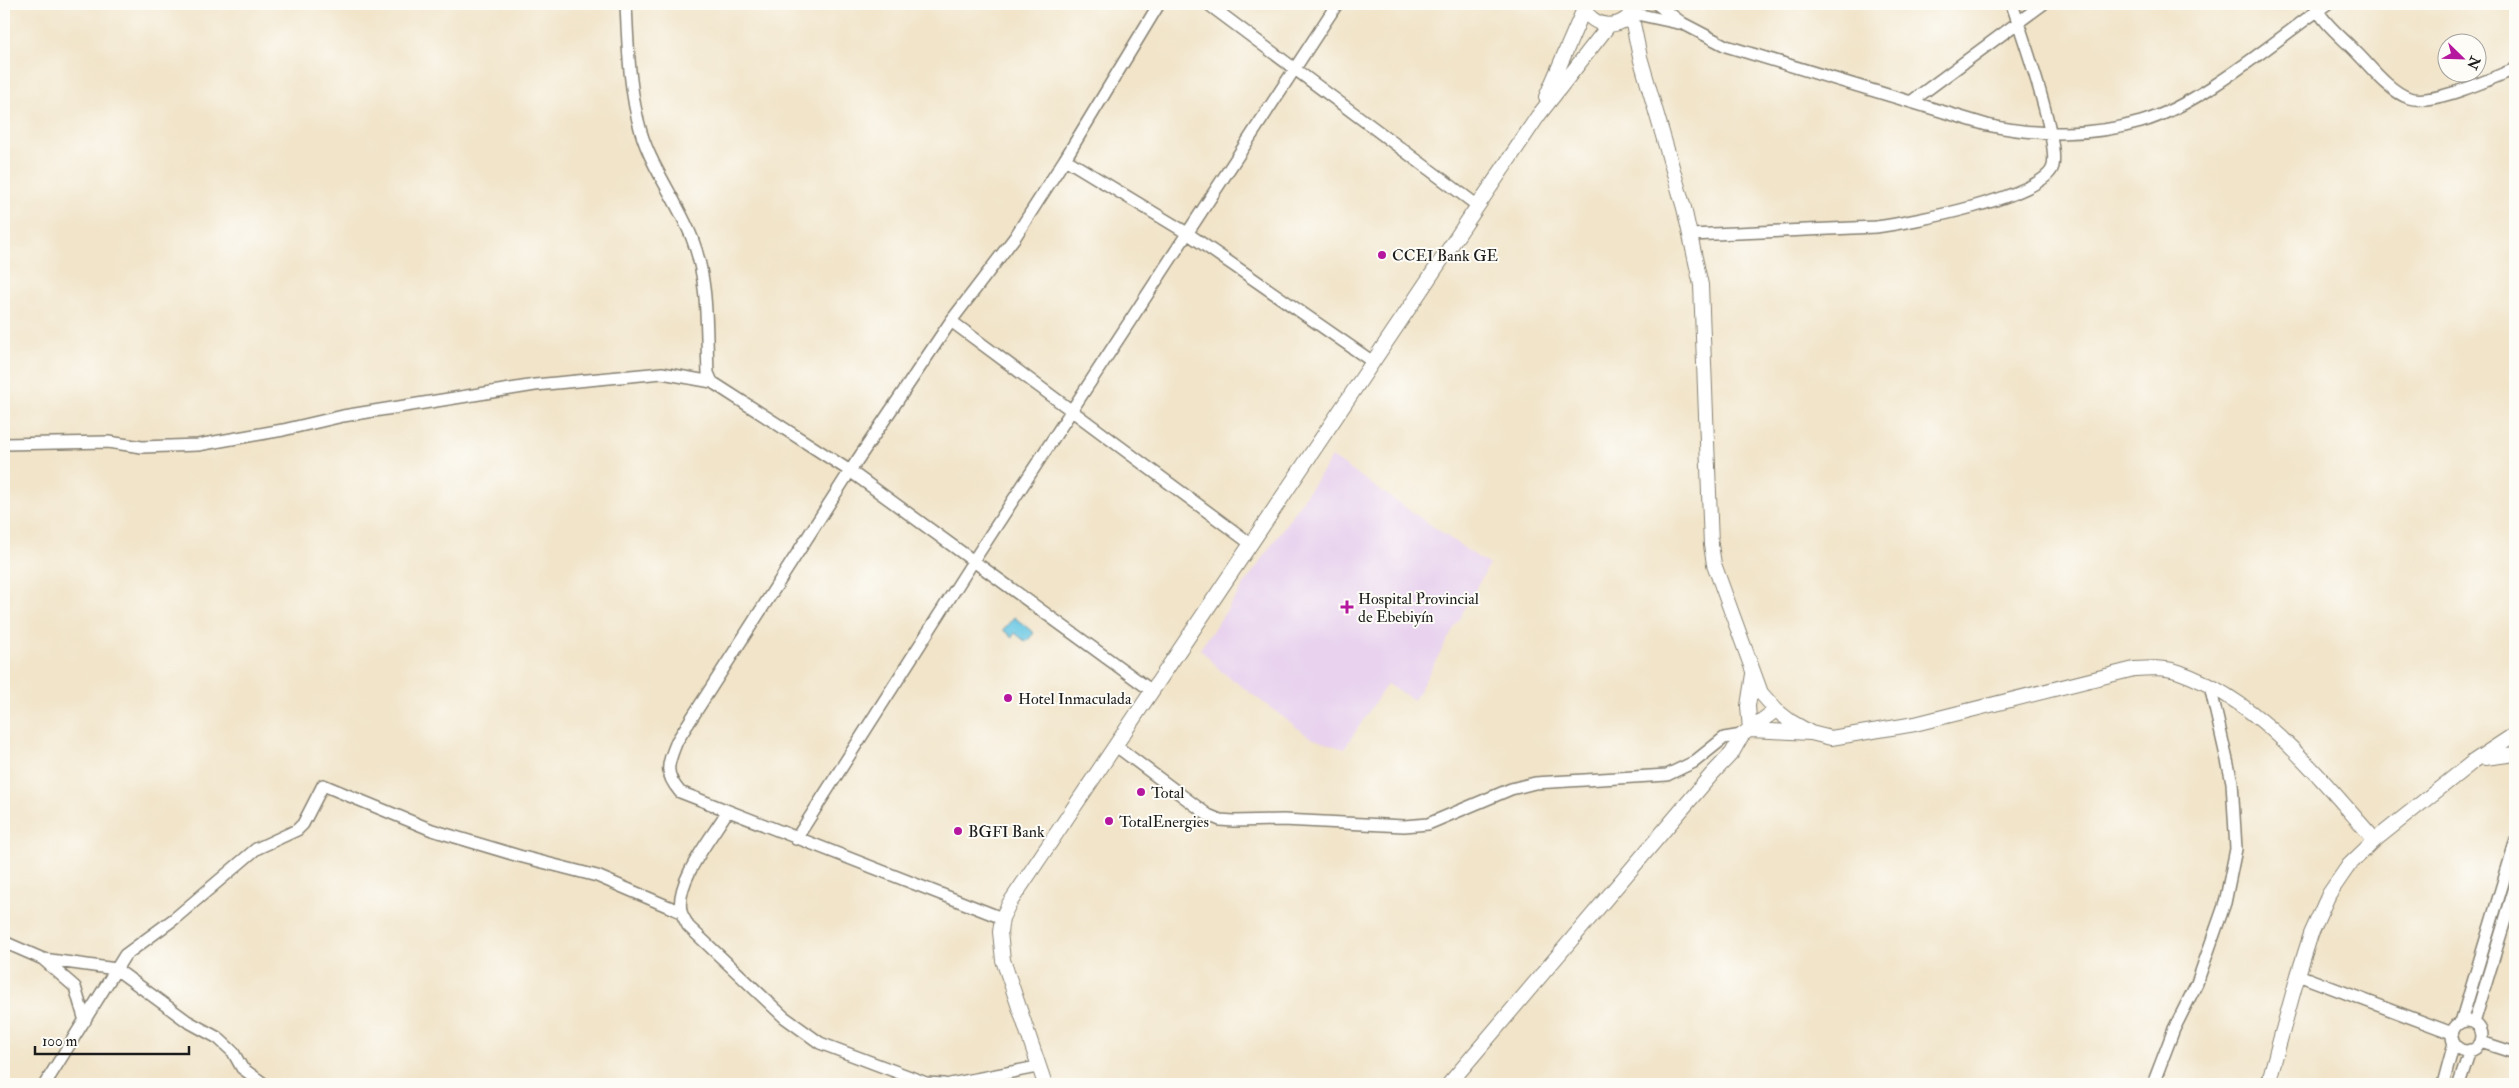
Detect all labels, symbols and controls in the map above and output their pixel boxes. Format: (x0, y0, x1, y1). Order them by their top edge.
north arrow (2436, 32, 2486, 82)
text: N (2463, 53, 2484, 72)
place label: CCEI Bank GE (1392, 246, 1498, 266)
marker: CCEI Bank GE (1376, 249, 1388, 261)
place label: Hospital Provincial de Ebebiyín (1358, 589, 1479, 627)
marker: Hospital Provincial de Ebebiyín (1340, 600, 1354, 614)
place label: Hotel Inmaculada (1018, 689, 1132, 709)
marker: Hotel Inmaculada (1002, 692, 1014, 704)
place label: Total (1151, 783, 1184, 803)
marker: Total (1135, 786, 1147, 798)
place label: TotalEnergies (1119, 812, 1209, 832)
marker: TotalEnergies (1103, 815, 1115, 827)
place label: BGFI Bank (968, 822, 1045, 842)
marker: BGFI Bank (952, 825, 964, 837)
scale bar (35, 1023, 189, 1055)
text: 100 m (42, 1032, 78, 1051)

